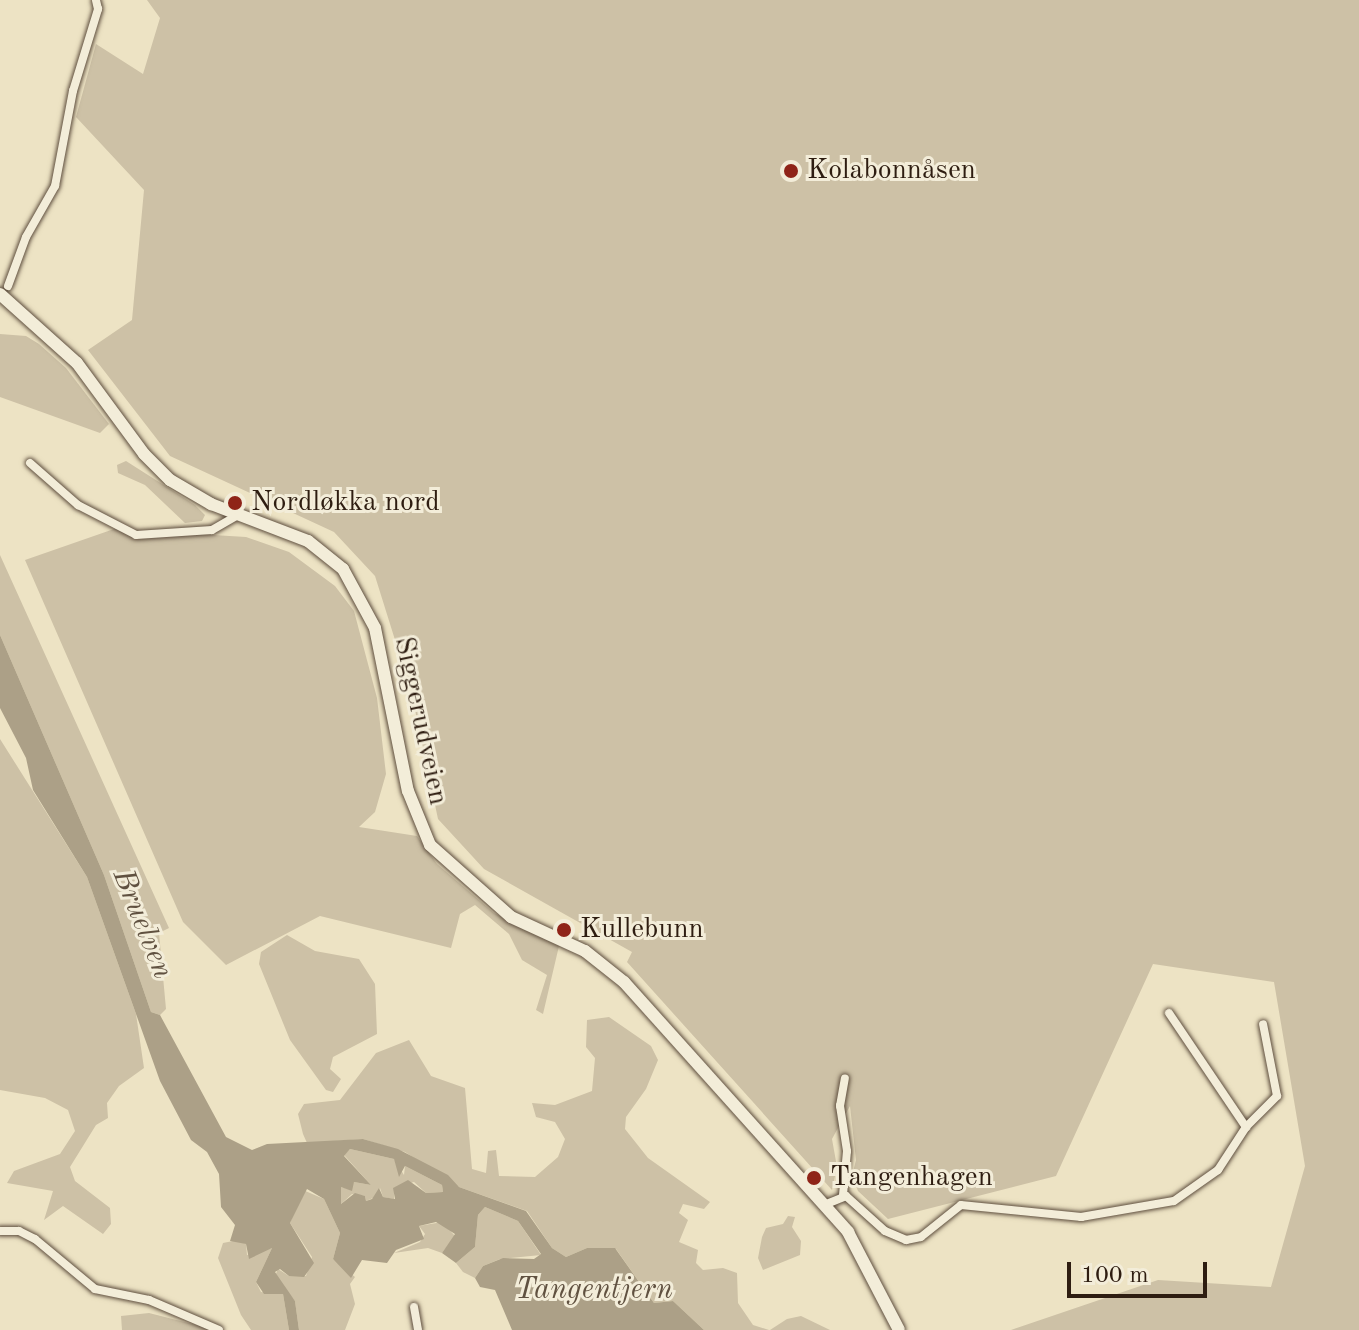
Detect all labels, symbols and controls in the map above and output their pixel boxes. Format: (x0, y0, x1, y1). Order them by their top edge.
place label: Kolabonnåsen (807, 154, 976, 188)
marker: Kolabonnåsen (782, 162, 800, 180)
place label: Nordløkka nord (251, 486, 440, 520)
marker: Nordløkka nord (226, 494, 244, 512)
street label: Siggerudveien (386, 634, 454, 808)
water label: Bruelven (104, 864, 180, 984)
place label: Kullebunn (580, 913, 704, 947)
marker: Kullebunn (555, 921, 573, 939)
place label: Tangenhagen (830, 1161, 993, 1195)
marker: Tangenhagen (805, 1169, 823, 1187)
scale bar (1071, 1246, 1211, 1296)
text: 100 m (1081, 1264, 1149, 1288)
water label: Tangentjern (515, 1272, 673, 1308)

